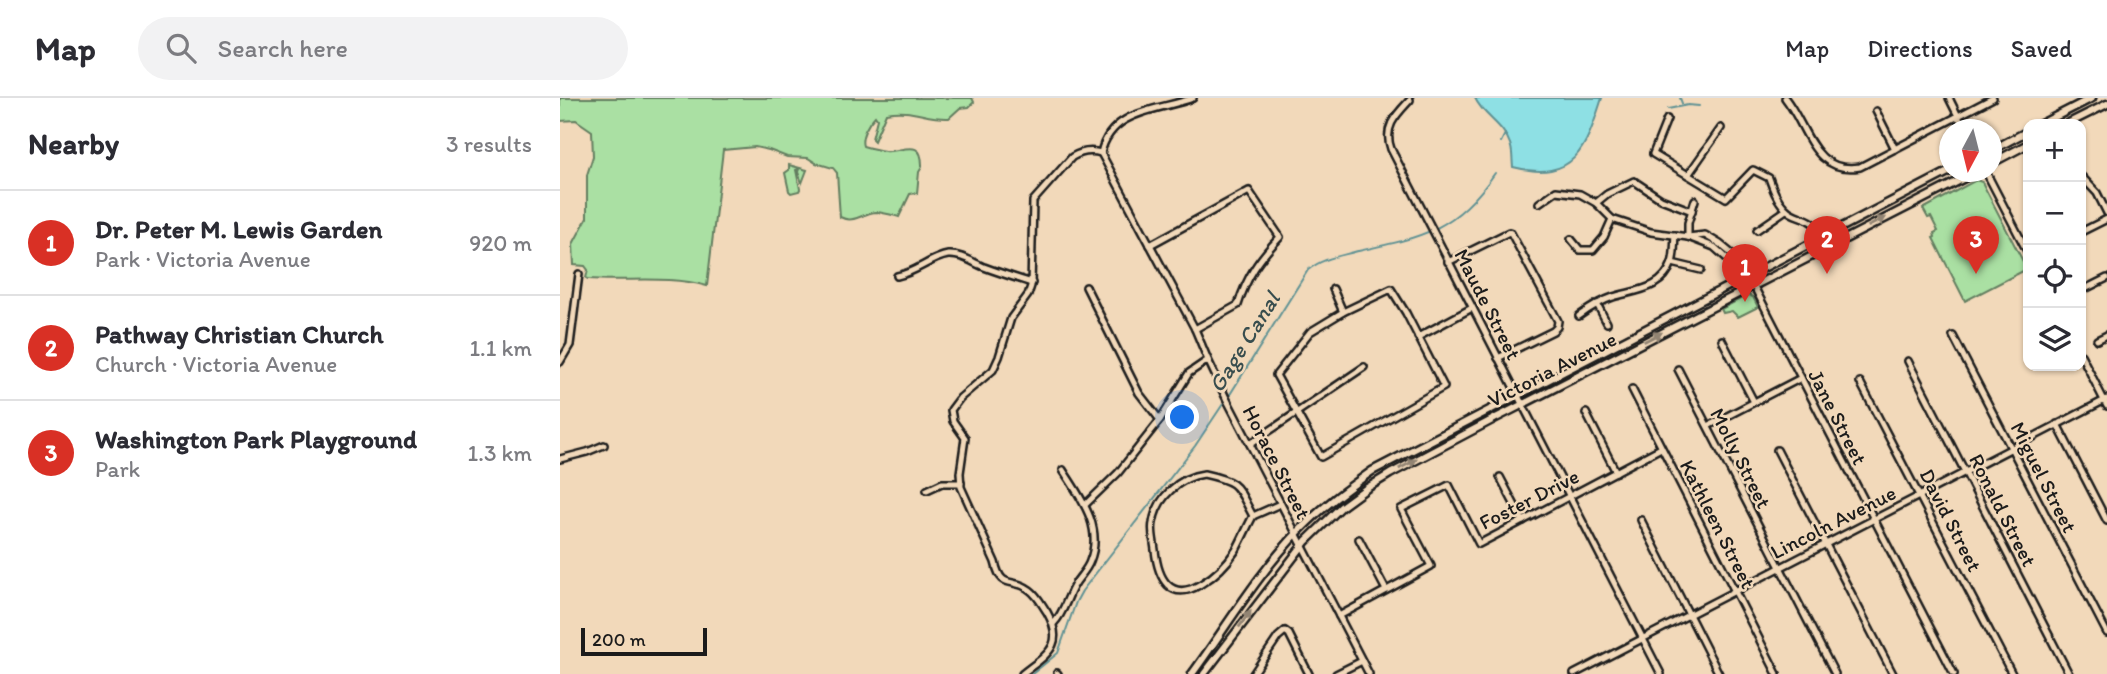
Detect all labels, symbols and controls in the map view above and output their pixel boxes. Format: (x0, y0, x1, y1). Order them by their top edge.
search box (138, 17, 628, 80)
text: Map (35, 29, 96, 68)
icon: search (162, 29, 200, 67)
text: Search here (218, 32, 348, 64)
text: Map (1785, 34, 1829, 63)
text: Directions (1867, 34, 1973, 63)
text: Saved (2011, 34, 2072, 63)
north arrow (1939, 119, 2002, 182)
map controls (2023, 119, 2086, 371)
button: + (2023, 119, 2086, 182)
text: Nearby (28, 125, 119, 162)
text: 3 results (446, 130, 532, 158)
button: − (2023, 182, 2086, 245)
text: Dr. Peter M. Lewis Garden (95, 213, 382, 245)
pin: 2 (1804, 216, 1850, 274)
one-way arrow (1868, 216, 1887, 228)
pin: 3 (1953, 216, 1999, 274)
text: 1 (46, 229, 56, 257)
text: 920 m (469, 229, 532, 257)
street label: Maude Street (1449, 244, 1527, 364)
pin: 1 (1722, 244, 1768, 302)
text: Park · Victoria Avenue (95, 245, 311, 273)
button: locate (2023, 245, 2086, 308)
water label: Gage Canal (1202, 285, 1287, 397)
button: layers (2023, 308, 2086, 371)
text: Pathway Christian Church (95, 318, 383, 350)
street label: Victoria Avenue (1483, 326, 1621, 412)
one-way arrow (1643, 332, 1663, 343)
text: 2 (45, 334, 57, 362)
text: 1.1 km (469, 334, 532, 362)
text: Church · Victoria Avenue (95, 350, 337, 378)
street label: Jane Street (1803, 365, 1873, 469)
your location (1165, 400, 1199, 434)
street label: Horace Street (1238, 401, 1316, 523)
street label: Molly Street (1705, 404, 1777, 512)
street label: Miguel Street (2005, 418, 2083, 537)
text: Washington Park Playground (95, 423, 417, 455)
text: 3 (45, 439, 57, 467)
text: 1.3 km (468, 439, 532, 467)
street label: Ronald Street (1964, 449, 2042, 571)
text: Park (95, 455, 140, 483)
street label: Kathleen Street (1675, 455, 1761, 593)
one-way arrow (1398, 459, 1418, 470)
street label: Foster Drive (1475, 463, 1583, 535)
street label: David Street (1914, 465, 1988, 576)
street label: Lincoln Avenue (1766, 480, 1900, 564)
one-way arrow (1238, 610, 1252, 628)
scale bar (581, 625, 707, 657)
text: 200 m (592, 628, 646, 651)

